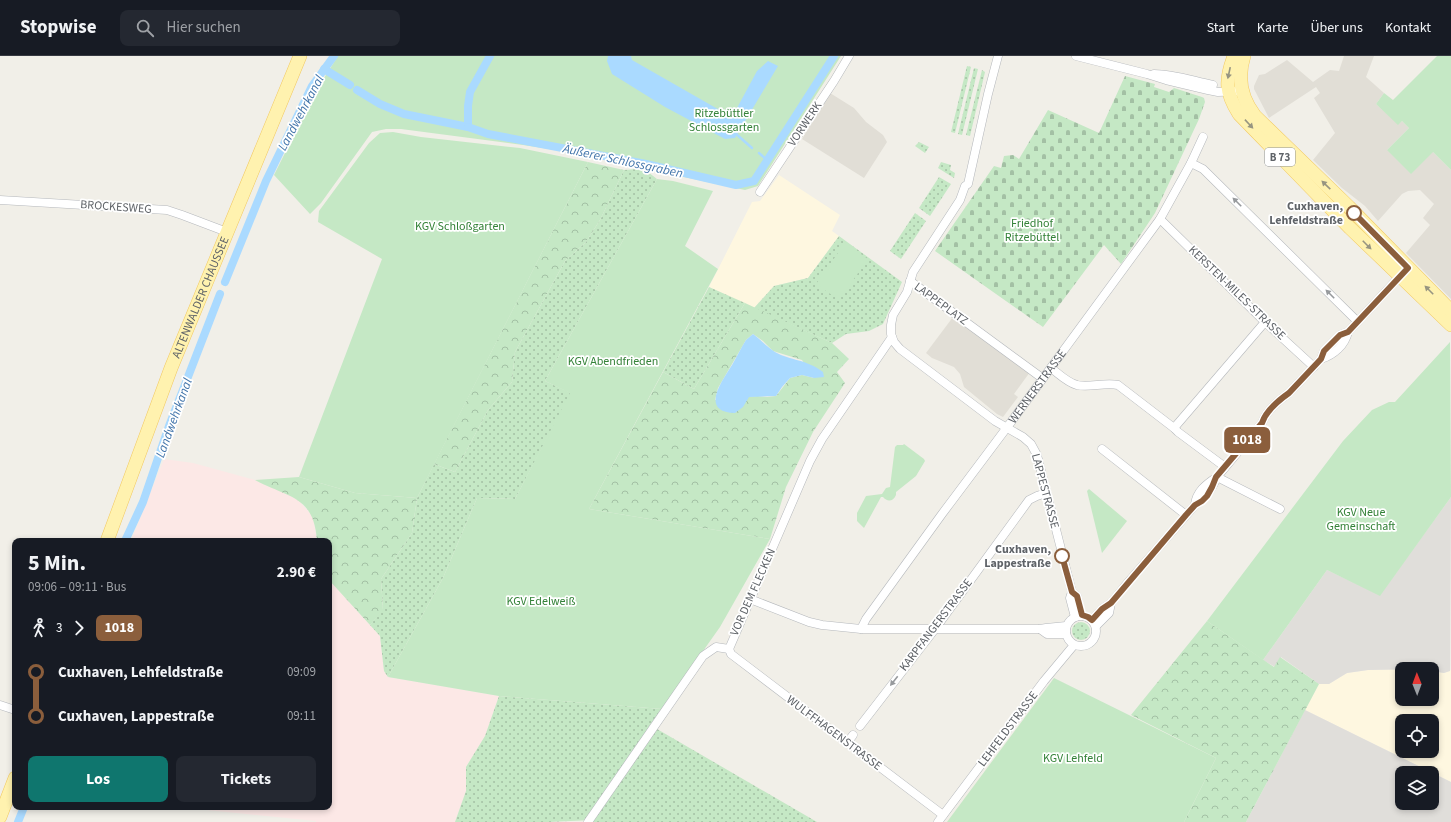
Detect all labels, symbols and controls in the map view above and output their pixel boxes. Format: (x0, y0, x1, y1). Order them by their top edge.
search box (120, 10, 400, 46)
text: Stopwise (20, 14, 96, 41)
icon: search (134, 17, 156, 39)
text: Hier suchen (166, 17, 241, 38)
text: Start (1207, 18, 1235, 38)
text: Karte (1257, 18, 1288, 38)
text: Über uns (1310, 18, 1363, 38)
text: Kontakt (1385, 18, 1431, 38)
one-way arrow (1226, 67, 1232, 80)
water label: Landwehrkanal (274, 71, 329, 154)
street label: VORWERK (784, 98, 826, 150)
park label: Ritzebüttler Schlossgarten (689, 105, 759, 136)
one-way arrow (1244, 119, 1254, 129)
water label: Äußerer Schlossgraben (561, 139, 685, 183)
road number: B 73 (1265, 148, 1295, 166)
one-way arrow (1321, 180, 1331, 190)
street label: BROCKESWEG (80, 196, 152, 218)
one-way arrow (1232, 197, 1242, 207)
place label: Cuxhaven, Lehfeldstraße (1269, 198, 1343, 229)
marker: Cuxhaven, Lehfeldstraße (1346, 205, 1362, 221)
park label: Friedhof Ritzebüttel (1005, 215, 1059, 246)
park label: KGV Schloßgarten (415, 218, 505, 235)
street label: ALTENWALDER CHAUSSEE (168, 234, 233, 361)
one-way arrow (1362, 240, 1372, 250)
street label: KERSTEN-MILES-STRASSE (1185, 242, 1289, 344)
street label: LAPPEPLATZ (910, 279, 972, 329)
one-way arrow (1424, 285, 1434, 295)
one-way arrow (1325, 289, 1335, 299)
street label: WERNERSTRASSE (1004, 346, 1070, 427)
park label: KGV Abendfrieden (568, 353, 658, 370)
water label: Landwehrkanal (151, 375, 197, 460)
line badge: 1018 (1219, 427, 1275, 453)
text: 1018 (1232, 430, 1262, 450)
street label: LAPPESTRASSE (1027, 452, 1063, 530)
park label: KGV Neue Gemeinschaft (1327, 504, 1395, 535)
place label: Cuxhaven, Lappestraße (984, 541, 1051, 572)
street label: VOR DEM FLECKEN (726, 546, 780, 638)
text: 5 Min. (28, 547, 86, 579)
marker: Cuxhaven, Lappestraße (1054, 548, 1070, 564)
text: 2.90 € (277, 562, 316, 583)
street label: KARPFANGERSTRASSE (896, 575, 976, 675)
text: 09:06 – 09:11 · Bus (28, 578, 126, 596)
park label: KGV Edelweiß (507, 593, 575, 610)
icon: walk (28, 617, 50, 639)
icon: forward (68, 617, 90, 639)
text: 1018 (104, 618, 134, 638)
text: 3 (56, 619, 62, 637)
text: Cuxhaven, Lehfeldstraße (58, 662, 223, 683)
north arrow (1395, 662, 1439, 706)
map controls (1395, 662, 1439, 810)
text: 09:09 (287, 663, 316, 681)
one-way arrow (890, 676, 899, 687)
street label: LEHFELDSTRASSE (974, 688, 1042, 770)
street label: WULFFHAGENSTRASSE (783, 691, 885, 775)
text: Cuxhaven, Lappestraße (58, 706, 214, 727)
text: 09:11 (287, 707, 316, 725)
button: locate (1395, 714, 1439, 758)
park label: KGV Lehfeld (1043, 750, 1103, 767)
button: Los (28, 756, 168, 802)
button: Tickets (176, 756, 316, 802)
button: layers (1395, 766, 1439, 810)

